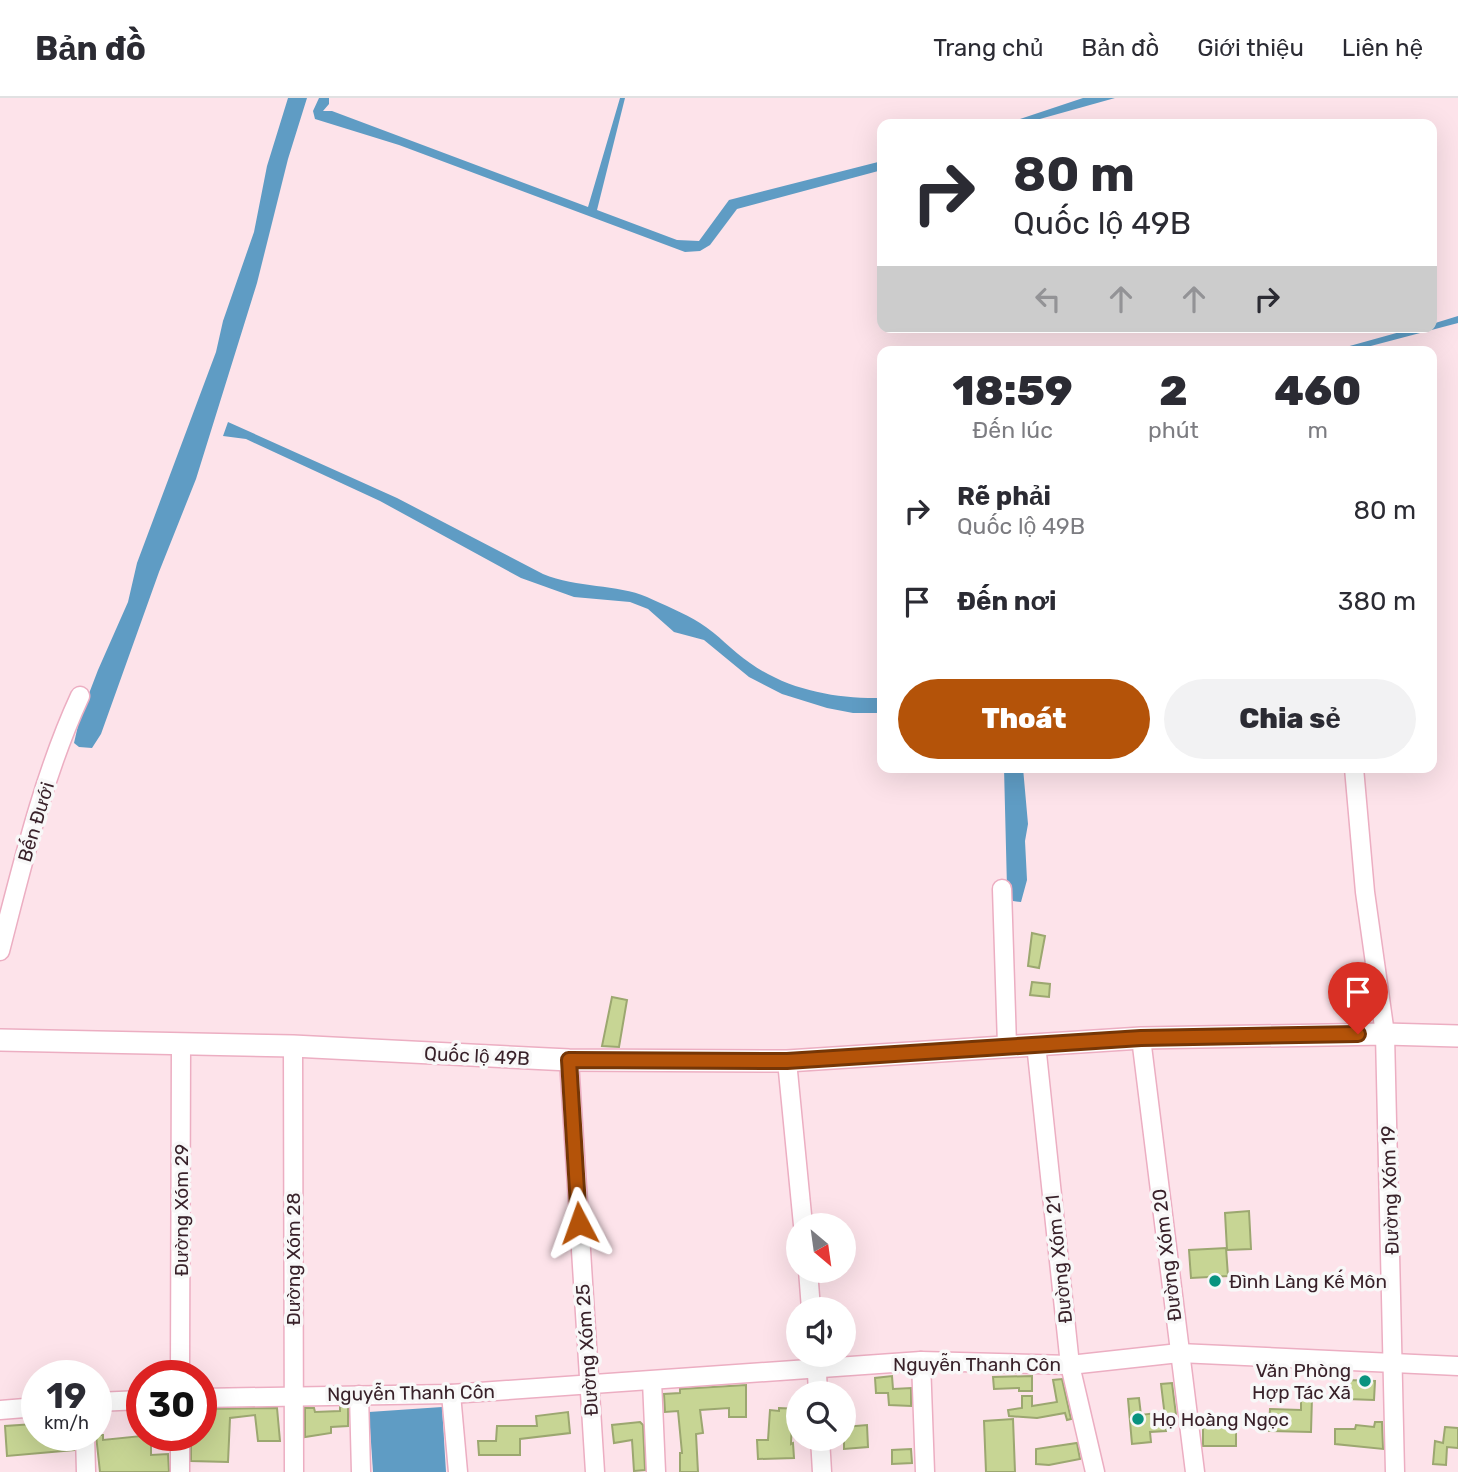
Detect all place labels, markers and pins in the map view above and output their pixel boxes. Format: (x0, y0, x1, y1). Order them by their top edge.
pin (1328, 962, 1388, 1034)
place label: Đình Làng Kế Môn (1229, 1269, 1387, 1293)
marker: Đình Làng Kế Môn (1207, 1273, 1223, 1289)
place label: Văn Phòng Hợp Tác Xã (1252, 1359, 1351, 1404)
marker: Văn Phòng Hợp Tác Xã (1357, 1373, 1373, 1389)
place label: Họ Hoàng Ngọc (1152, 1408, 1289, 1431)
marker: Họ Hoàng Ngọc (1130, 1411, 1146, 1427)

